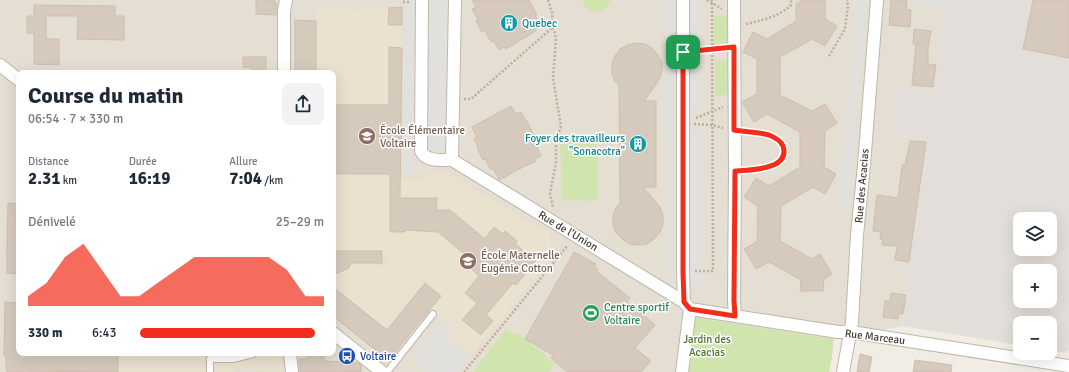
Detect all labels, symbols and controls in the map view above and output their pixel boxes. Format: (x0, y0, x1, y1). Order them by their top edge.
building icon: Quebec (499, 13, 519, 33)
place label: Quebec (522, 17, 557, 30)
pin (666, 35, 700, 69)
icon: arrive (672, 41, 694, 63)
text: Course du matin (28, 82, 184, 109)
button: share (282, 83, 324, 125)
text: 06:54 · 7 × 330 m (28, 111, 123, 127)
place label: École Élémentaire Voltaire (380, 123, 465, 150)
school or university icon: École Élémentaire Voltaire (357, 126, 377, 146)
place label: Foyer des travailleurs "Sonacotra" (525, 132, 625, 158)
building icon: Foyer des travailleurs "Sonacotra" (628, 134, 648, 154)
street label: Rue des Acacias (852, 148, 872, 224)
text: Distance (28, 155, 69, 168)
text: Durée (129, 155, 157, 168)
text: Allure (229, 155, 258, 168)
text: 2.31 (28, 168, 60, 189)
text: 16:19 (129, 168, 170, 189)
text: 7:04 (229, 168, 262, 189)
text: km (60, 174, 77, 187)
text: /km (262, 174, 283, 187)
street label: Rue de l'Union (536, 208, 600, 254)
map controls (1013, 212, 1057, 360)
button: layers (1013, 212, 1057, 256)
text: Dénivelé (28, 214, 76, 230)
text: 25–29 m (276, 214, 324, 230)
place label: École Maternelle Eugénie Cotton (481, 248, 560, 275)
school or university icon: École Maternelle Eugénie Cotton (458, 251, 478, 271)
button: + (1013, 264, 1057, 308)
place label: Centre sportif Voltaire (604, 301, 670, 327)
sports icon: Centre sportif Voltaire (581, 303, 601, 323)
button: − (1013, 316, 1057, 360)
text: 330 m (28, 325, 62, 341)
text: 6:43 (92, 325, 117, 341)
street label: Rue Marceau (844, 327, 906, 347)
park label: Jardin des Acacias (683, 333, 731, 359)
bus stop icon: Voltaire (337, 346, 357, 366)
place label: Voltaire (360, 350, 396, 363)

